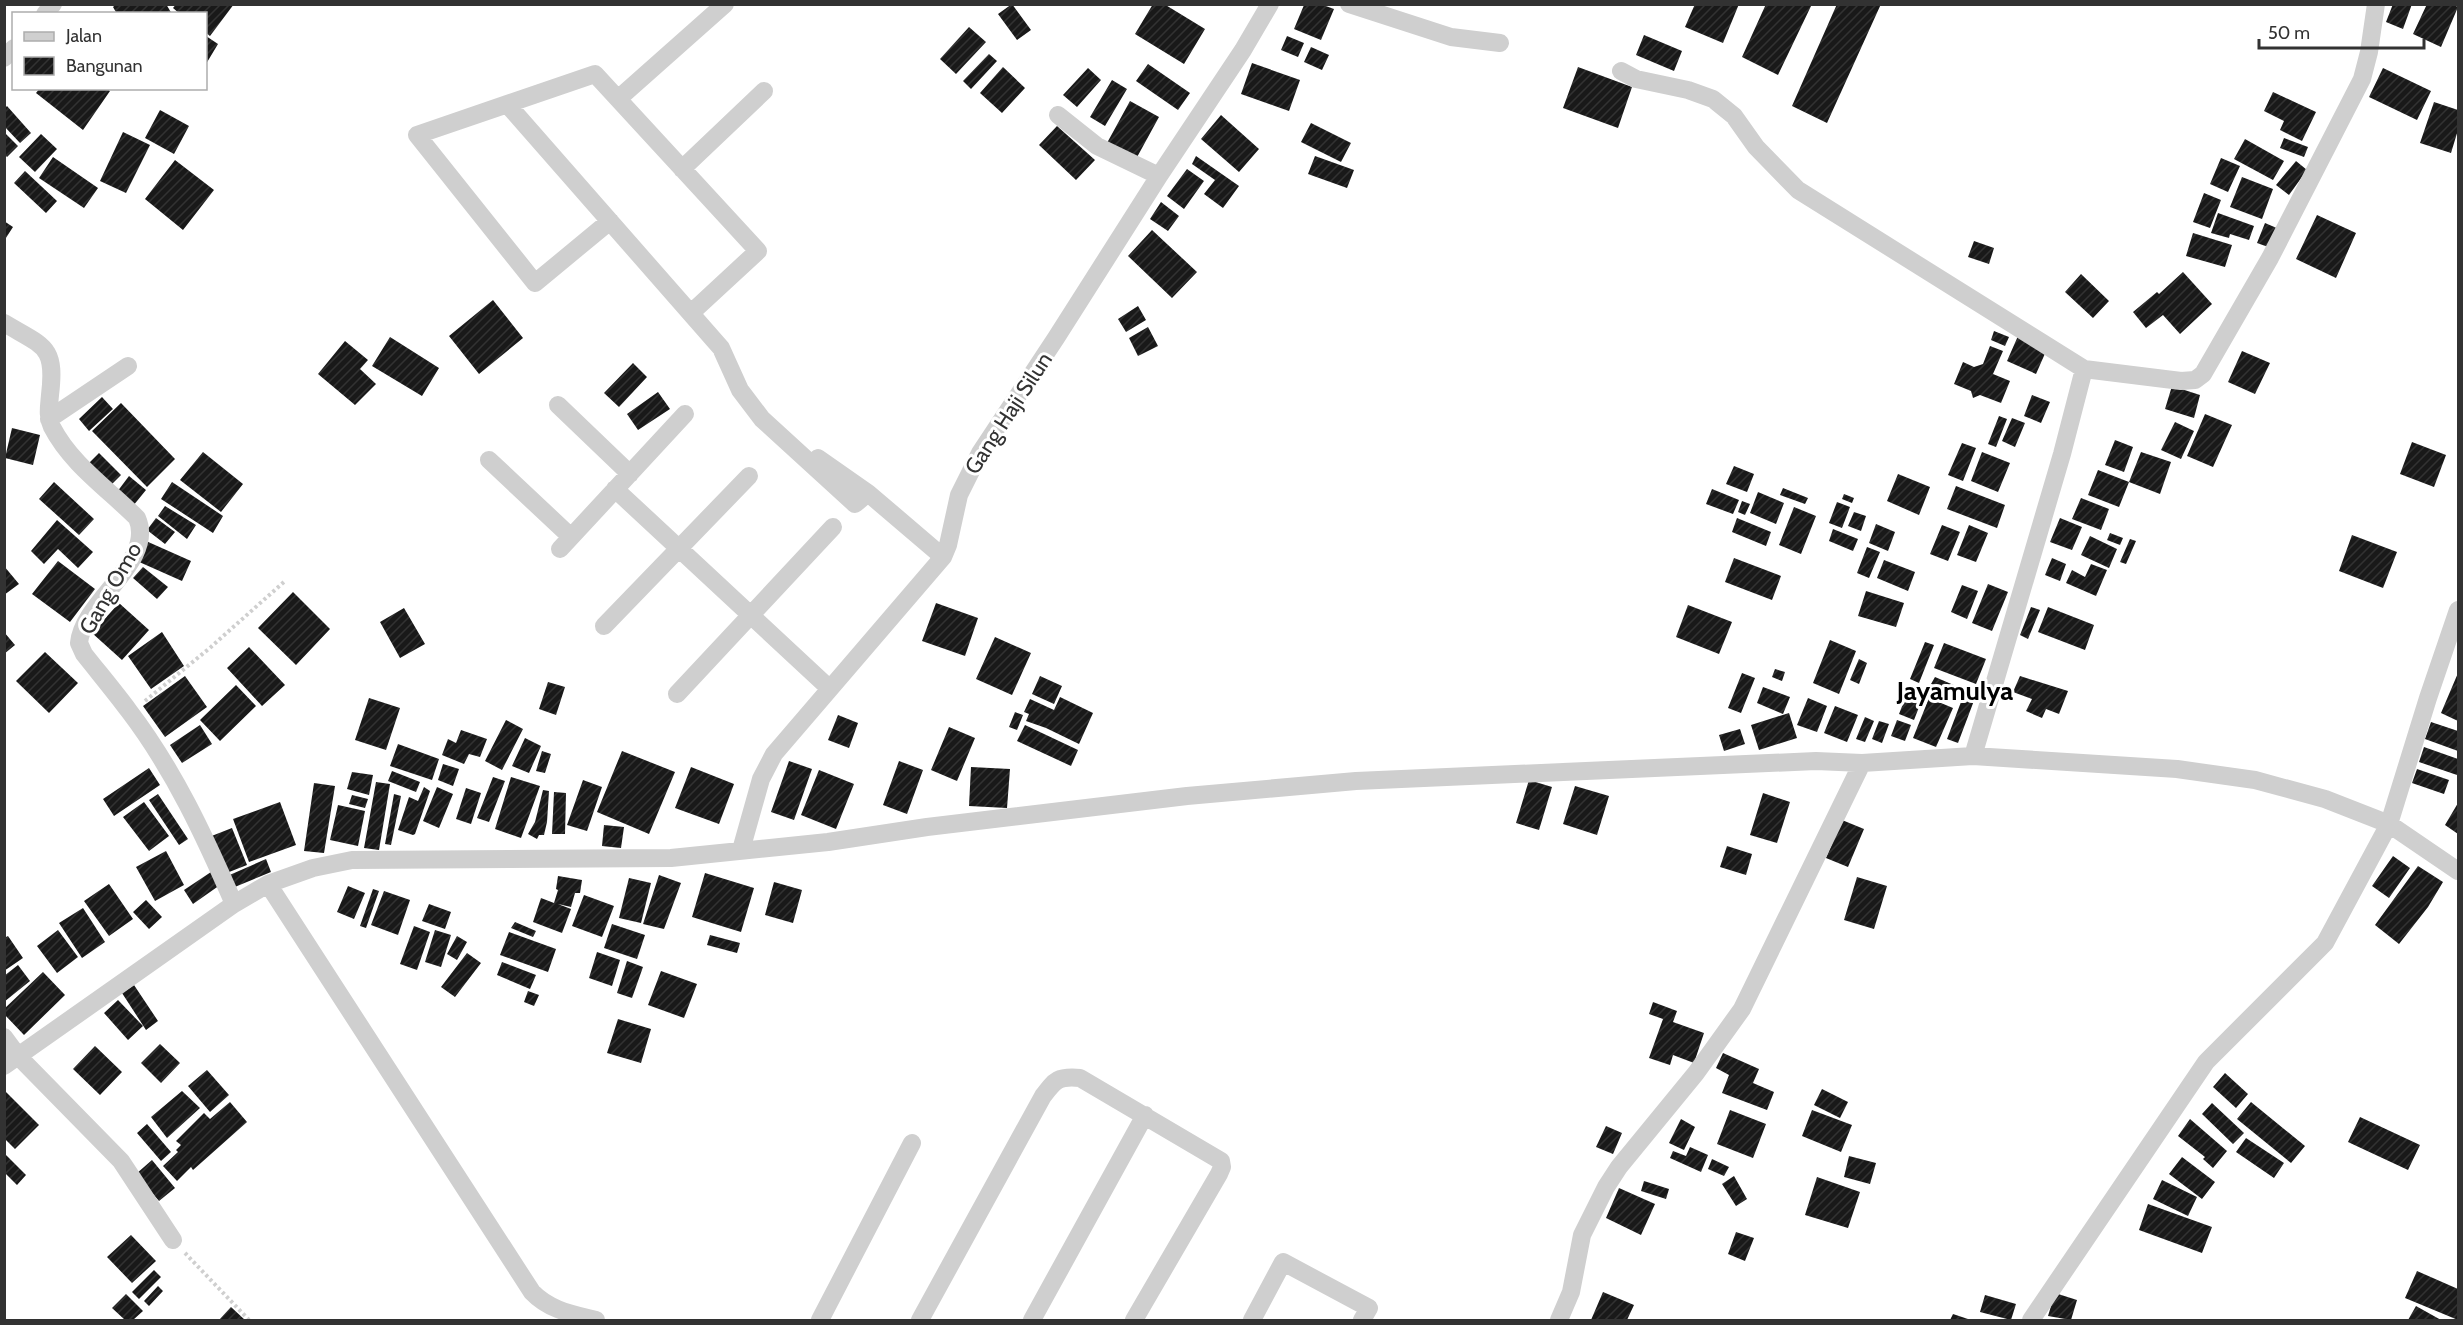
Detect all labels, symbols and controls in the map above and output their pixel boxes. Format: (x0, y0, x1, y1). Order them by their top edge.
legend (12, 12, 207, 90)
scale bar (2259, 12, 2424, 50)
text: 50 m (2268, 22, 2310, 44)
text: Jalan (65, 25, 102, 47)
text: Bangunan (66, 55, 143, 77)
street label: Gang Haji Silun (959, 347, 1058, 479)
street label: Gang Omo (73, 537, 148, 639)
district label: Jayamulya (1896, 675, 2013, 707)

